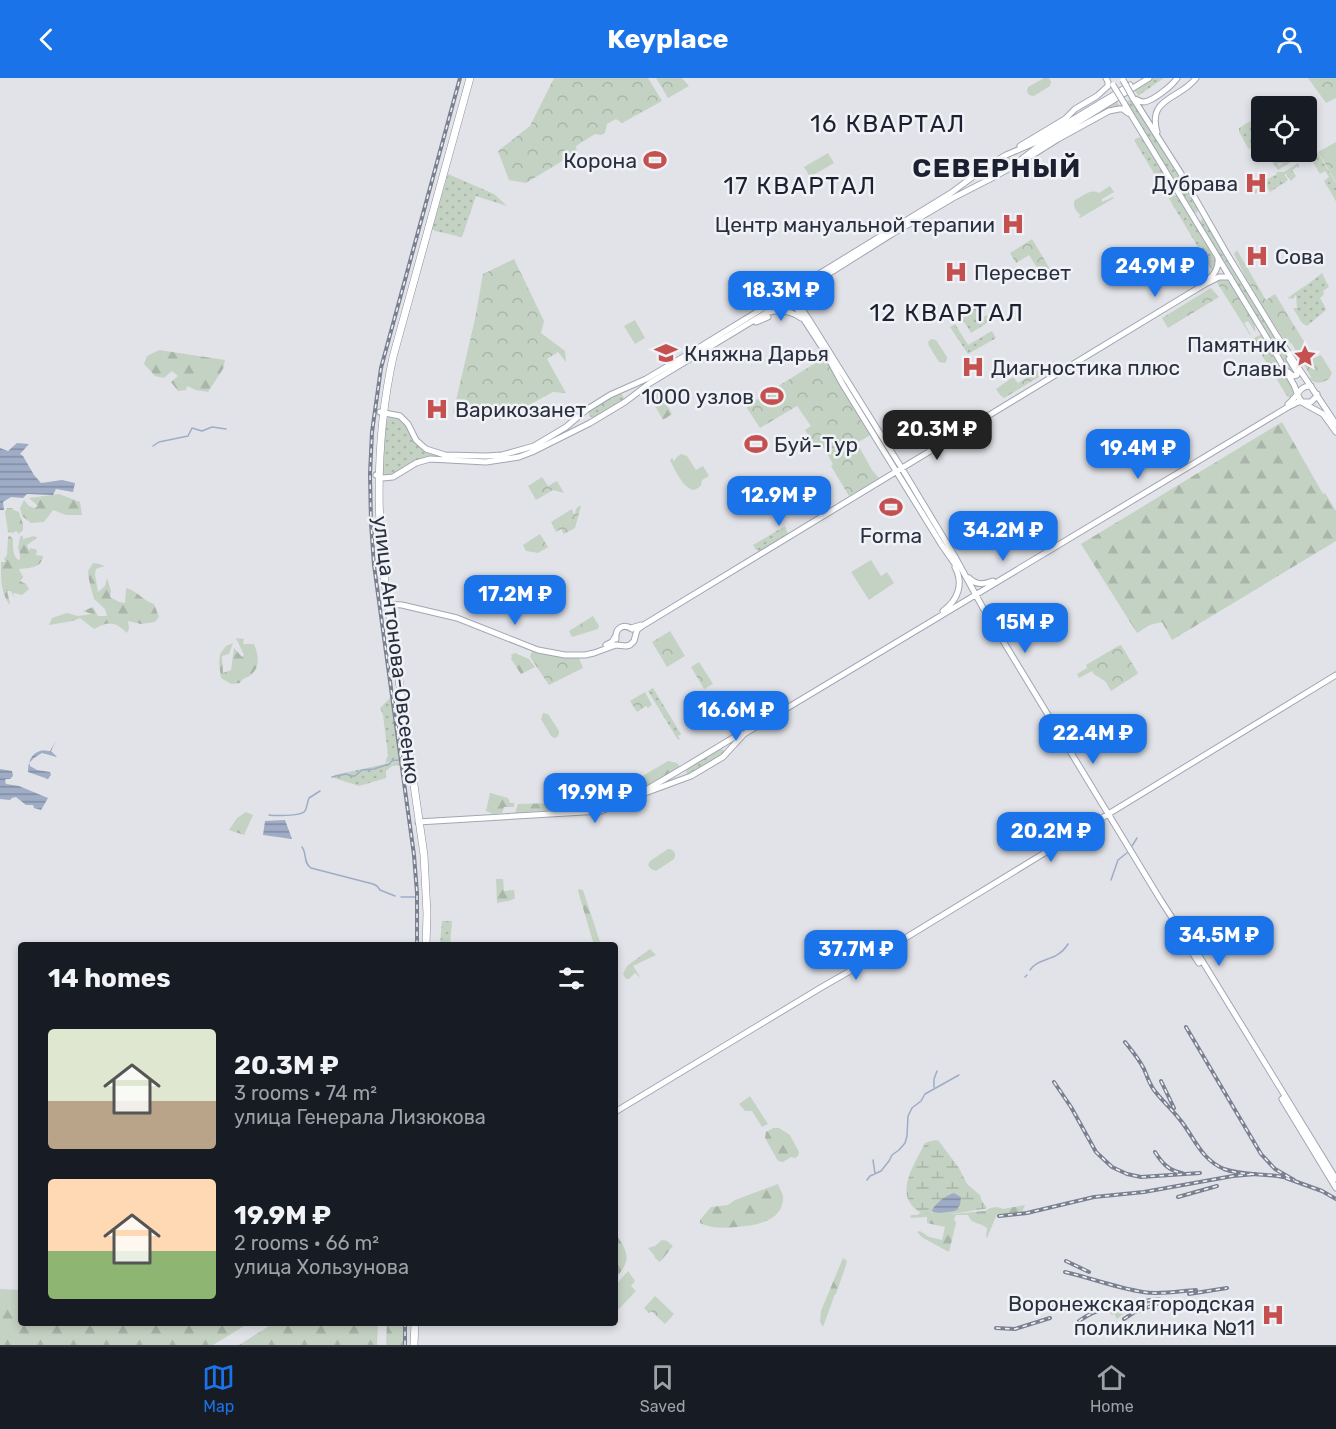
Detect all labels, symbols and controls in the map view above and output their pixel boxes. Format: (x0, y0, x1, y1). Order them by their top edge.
icon: back (30, 23, 63, 56)
text: Keyplace (607, 23, 729, 55)
icon: person (1273, 23, 1306, 56)
map controls (1251, 96, 1317, 162)
button: locate (1251, 96, 1317, 162)
district label: 16 КВАРТАЛ (810, 110, 966, 138)
sports icon: Корона (642, 147, 668, 173)
place label: Корона (563, 148, 637, 173)
district label: СЕВЕРНЫЙ (912, 152, 1082, 184)
hospital icon: Дубрава (1243, 170, 1269, 196)
place label: Дубрава (1152, 171, 1238, 196)
district label: 17 КВАРТАЛ (723, 172, 877, 200)
hospital icon: Центр мануальной терапии (1000, 211, 1026, 237)
place label: Центр мануальной терапии (715, 212, 995, 237)
hospital icon: Сова (1244, 243, 1270, 269)
place label: Сова (1275, 244, 1324, 269)
pin: 24.9M ₽ (1100, 247, 1210, 298)
text: 24.9M ₽ (1115, 254, 1195, 278)
hospital icon: Пересвет (943, 259, 969, 285)
place label: Пересвет (974, 260, 1071, 285)
pin: 18.3M ₽ (726, 271, 836, 322)
text: 18.3M ₽ (742, 278, 820, 302)
district label: 12 КВАРТАЛ (869, 299, 1025, 327)
place label: Памятник Славы (1187, 332, 1287, 381)
school or university icon: Княжна Дарья (653, 340, 679, 366)
place label: Княжна Дарья (684, 341, 829, 366)
place icon: Памятник Славы (1292, 343, 1318, 369)
hospital icon: Диагностика плюс (960, 354, 986, 380)
place label: Диагностика плюс (991, 355, 1180, 380)
sports icon: 1000 узлов (759, 383, 785, 409)
place label: 1000 узлов (642, 384, 754, 409)
hospital icon: Варикозанет (424, 396, 450, 422)
place label: Варикозанет (455, 397, 587, 422)
pin: 20.3M ₽ (882, 410, 992, 461)
text: 20.3M ₽ (897, 417, 977, 441)
pin: 19.4M ₽ (1083, 429, 1193, 480)
sports icon: Буй-Тур (743, 431, 769, 457)
place label: Буй-Тур (774, 432, 858, 457)
text: 19.4M ₽ (1100, 436, 1176, 460)
pin: 12.9M ₽ (724, 476, 834, 527)
text: 12.9M ₽ (741, 483, 817, 507)
sports icon: Forma (878, 494, 904, 520)
pin: 34.2M ₽ (948, 511, 1058, 562)
street label: улица Антонова-Овсеенко (368, 514, 426, 786)
text: 34.2M ₽ (963, 518, 1043, 542)
place label: Forma (860, 523, 922, 548)
pin: 17.2M ₽ (460, 575, 570, 626)
text: 17.2M ₽ (478, 582, 552, 606)
pin: 15M ₽ (983, 603, 1067, 654)
text: 15M ₽ (996, 610, 1054, 634)
pin: 16.6M ₽ (681, 691, 791, 742)
text: 16.6M ₽ (698, 698, 774, 722)
pin: 22.4M ₽ (1038, 714, 1148, 765)
text: 22.4M ₽ (1053, 721, 1133, 745)
pin: 19.9M ₽ (540, 773, 650, 824)
text: 19.9M ₽ (558, 780, 632, 804)
pin: 20.2M ₽ (996, 812, 1106, 863)
text: 20.2M ₽ (1011, 819, 1091, 843)
pin: 34.5M ₽ (1164, 916, 1274, 967)
text: 34.5M ₽ (1179, 923, 1259, 947)
pin: 37.7M ₽ (801, 930, 911, 981)
text: 37.7M ₽ (818, 937, 894, 961)
icon: filters (555, 962, 588, 995)
text: 14 homes (48, 963, 171, 994)
text: 20.3M ₽ (234, 1050, 339, 1081)
icon: home (96, 1053, 168, 1125)
text: 3 rooms · 74 m² (234, 1081, 377, 1105)
text: улица Генерала Лизюкова (234, 1105, 486, 1129)
text: 19.9M ₽ (234, 1200, 331, 1231)
icon: home (96, 1203, 168, 1275)
text: 2 rooms · 66 m² (234, 1231, 379, 1255)
text: улица Хользунова (234, 1255, 409, 1279)
place label: Воронежская городская поликлиника №11 (1008, 1291, 1255, 1340)
hospital icon: Воронежская городская поликлиника №11 (1260, 1302, 1286, 1328)
tab: Map (202, 1361, 235, 1416)
tab: Saved (640, 1361, 685, 1416)
tab: Home (1090, 1361, 1134, 1416)

